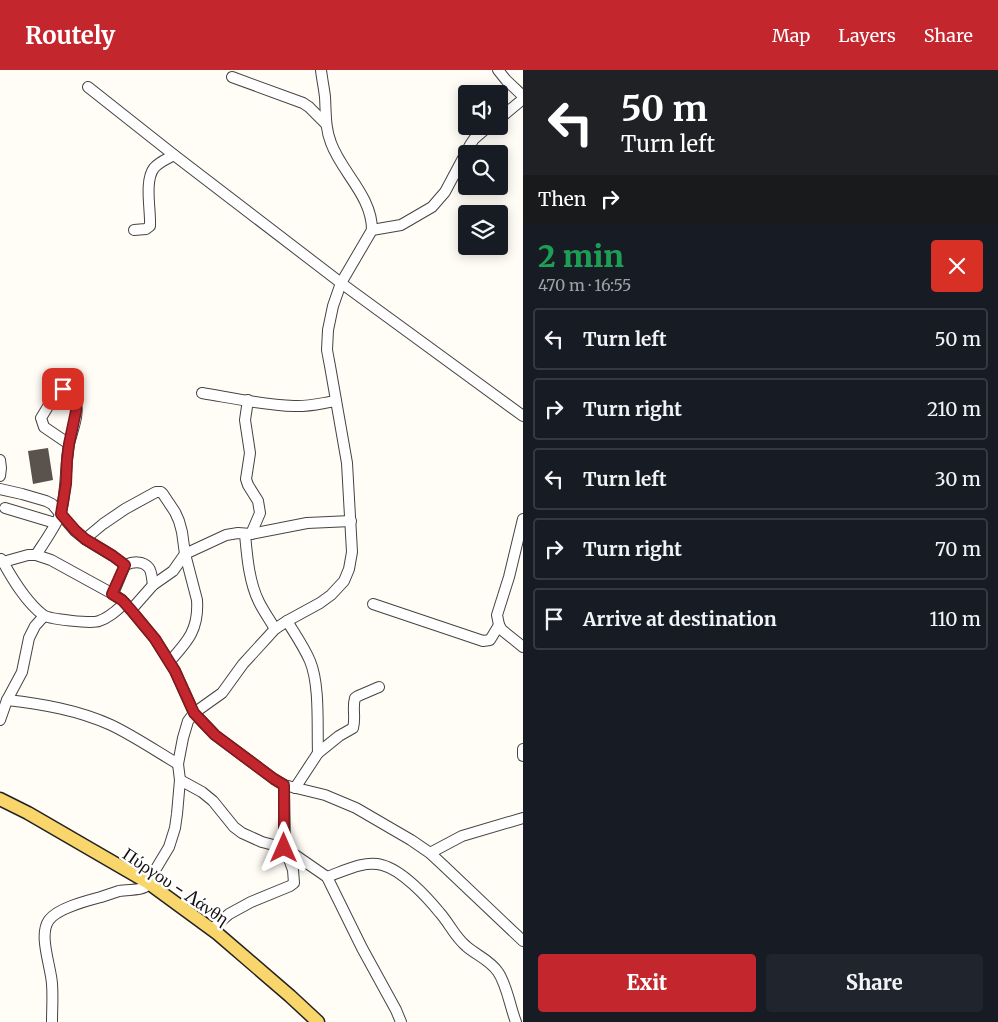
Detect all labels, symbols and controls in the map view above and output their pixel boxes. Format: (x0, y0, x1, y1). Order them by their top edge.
text: Routely (25, 20, 115, 51)
text: Map (772, 24, 810, 47)
text: Layers (838, 24, 896, 47)
text: Share (924, 24, 973, 47)
map controls (458, 85, 508, 255)
button: sound (458, 85, 508, 135)
text: 50 m (621, 87, 708, 131)
icon: left (538, 90, 603, 155)
text: Turn left (621, 130, 715, 158)
button: search (458, 145, 508, 195)
icon: right (596, 185, 624, 213)
text: Then (538, 187, 586, 211)
button: layers (458, 205, 508, 255)
text: 2 min (538, 237, 624, 275)
button: close (931, 240, 983, 292)
text: 470 m · 16:55 (538, 275, 631, 295)
icon: left (540, 325, 568, 353)
text: Turn left (583, 327, 667, 351)
text: 50 m (935, 327, 981, 351)
pin (42, 368, 84, 410)
icon: arrive (49, 375, 77, 403)
icon: right (540, 395, 568, 423)
text: Turn right (583, 397, 682, 421)
text: 210 m (927, 397, 981, 421)
icon: left (540, 465, 568, 493)
text: Turn left (583, 467, 667, 491)
text: 30 m (935, 467, 981, 491)
icon: right (540, 535, 568, 563)
text: Turn right (583, 537, 682, 561)
text: 70 m (935, 537, 981, 561)
icon: arrive (540, 605, 568, 633)
text: Arrive at destination (583, 607, 777, 631)
text: 110 m (930, 607, 981, 631)
position arrow (257, 821, 309, 873)
street label: Πύργου - Λάνθη (118, 842, 234, 930)
button: Exit (538, 954, 756, 1012)
button: Share (766, 954, 983, 1012)

